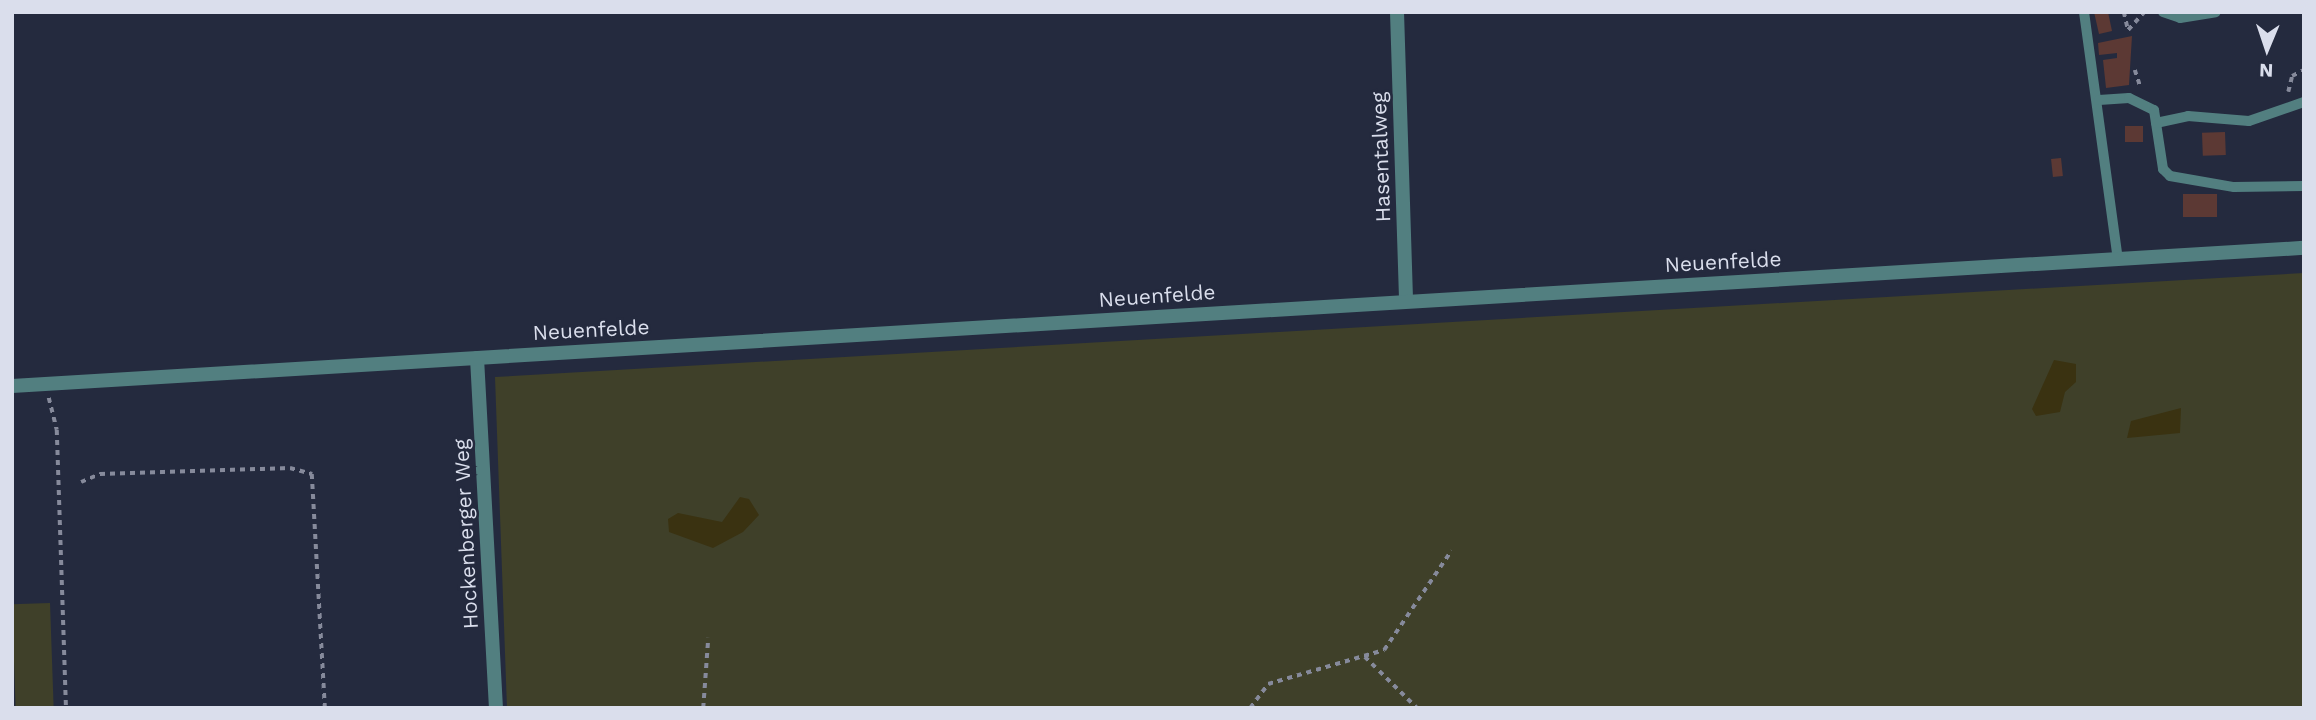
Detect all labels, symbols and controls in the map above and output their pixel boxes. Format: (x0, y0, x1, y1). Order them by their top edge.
north arrow (2232, 14, 2302, 84)
text: N (2259, 59, 2274, 82)
street label: Hasentalweg (1366, 91, 1396, 223)
street label: Neuenfelde (1664, 246, 1782, 278)
street label: Neuenfelde (1098, 279, 1216, 313)
street label: Neuenfelde (532, 314, 650, 346)
street label: Hockenberger Weg (448, 438, 484, 630)

